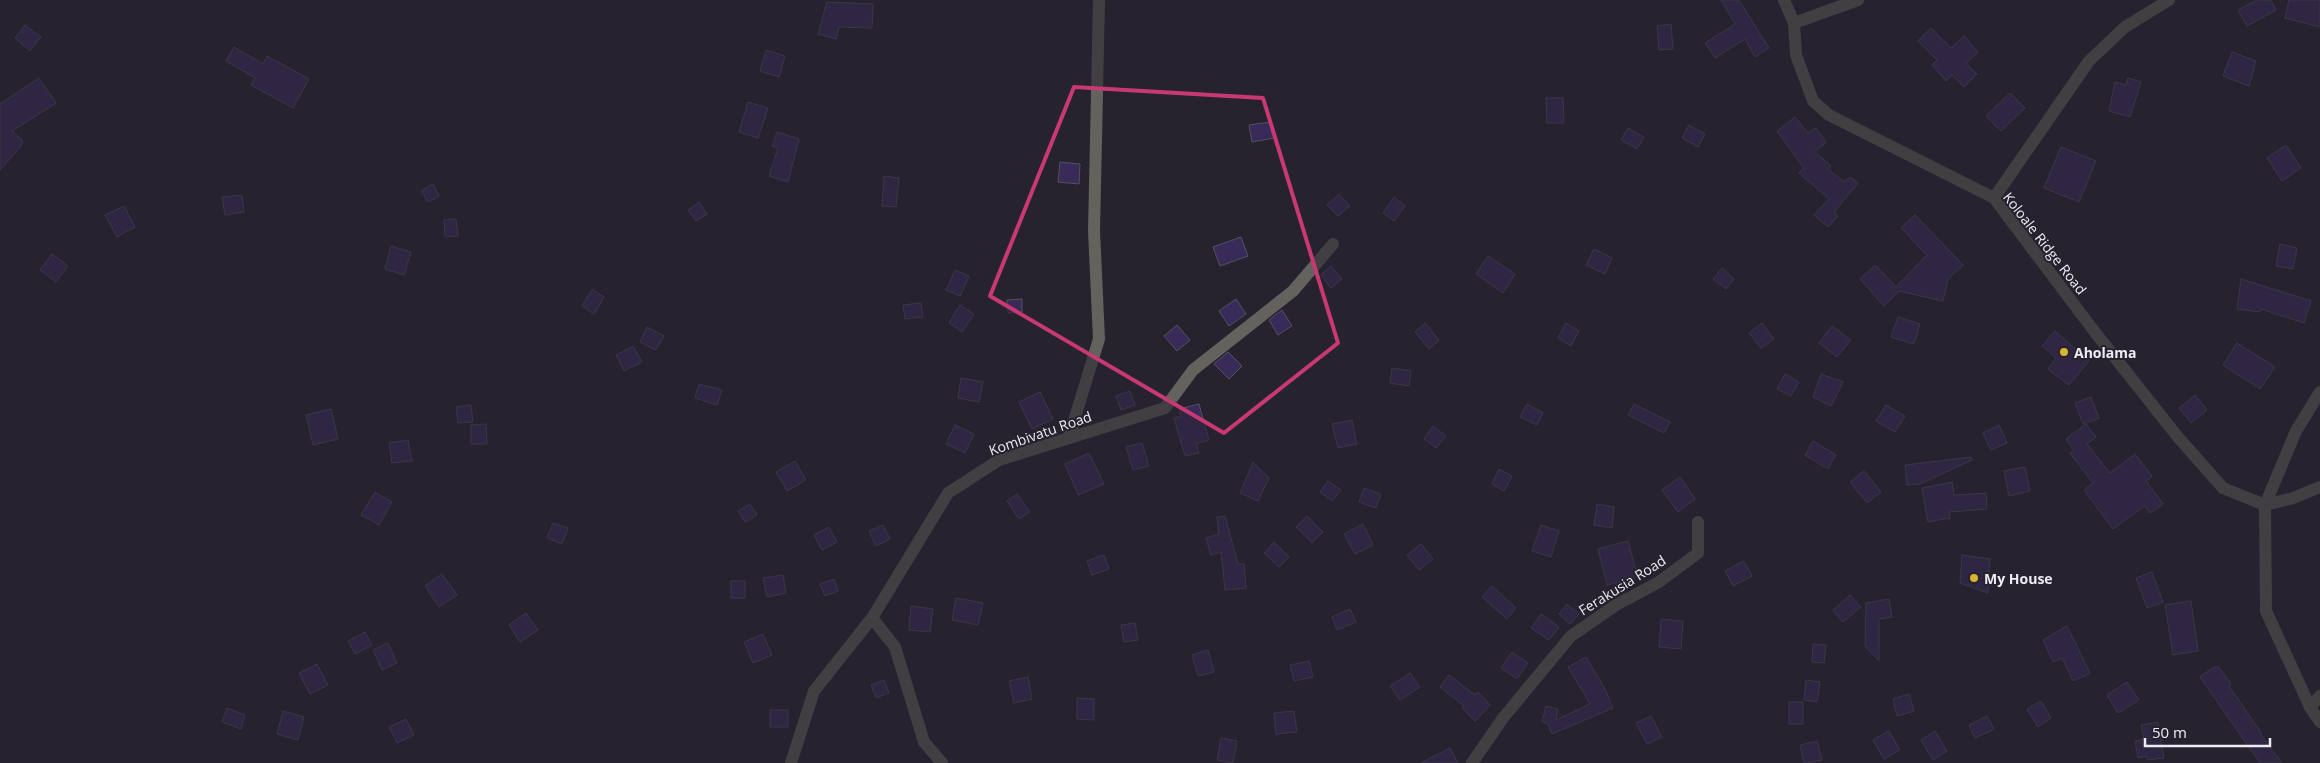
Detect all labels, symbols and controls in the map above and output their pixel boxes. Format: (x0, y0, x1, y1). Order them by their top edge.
street label: Koloale Ridge Road (1999, 188, 2091, 298)
place label: Aholama (2074, 343, 2136, 362)
marker: Aholama (2058, 346, 2070, 358)
street label: Kombivatu Road (986, 407, 1094, 459)
street label: Ferakusia Road (1575, 551, 1669, 619)
place label: My House (1984, 569, 2053, 588)
marker: My House (1968, 572, 1980, 584)
scale bar (2145, 716, 2270, 748)
text: 50 m (2152, 722, 2187, 742)

